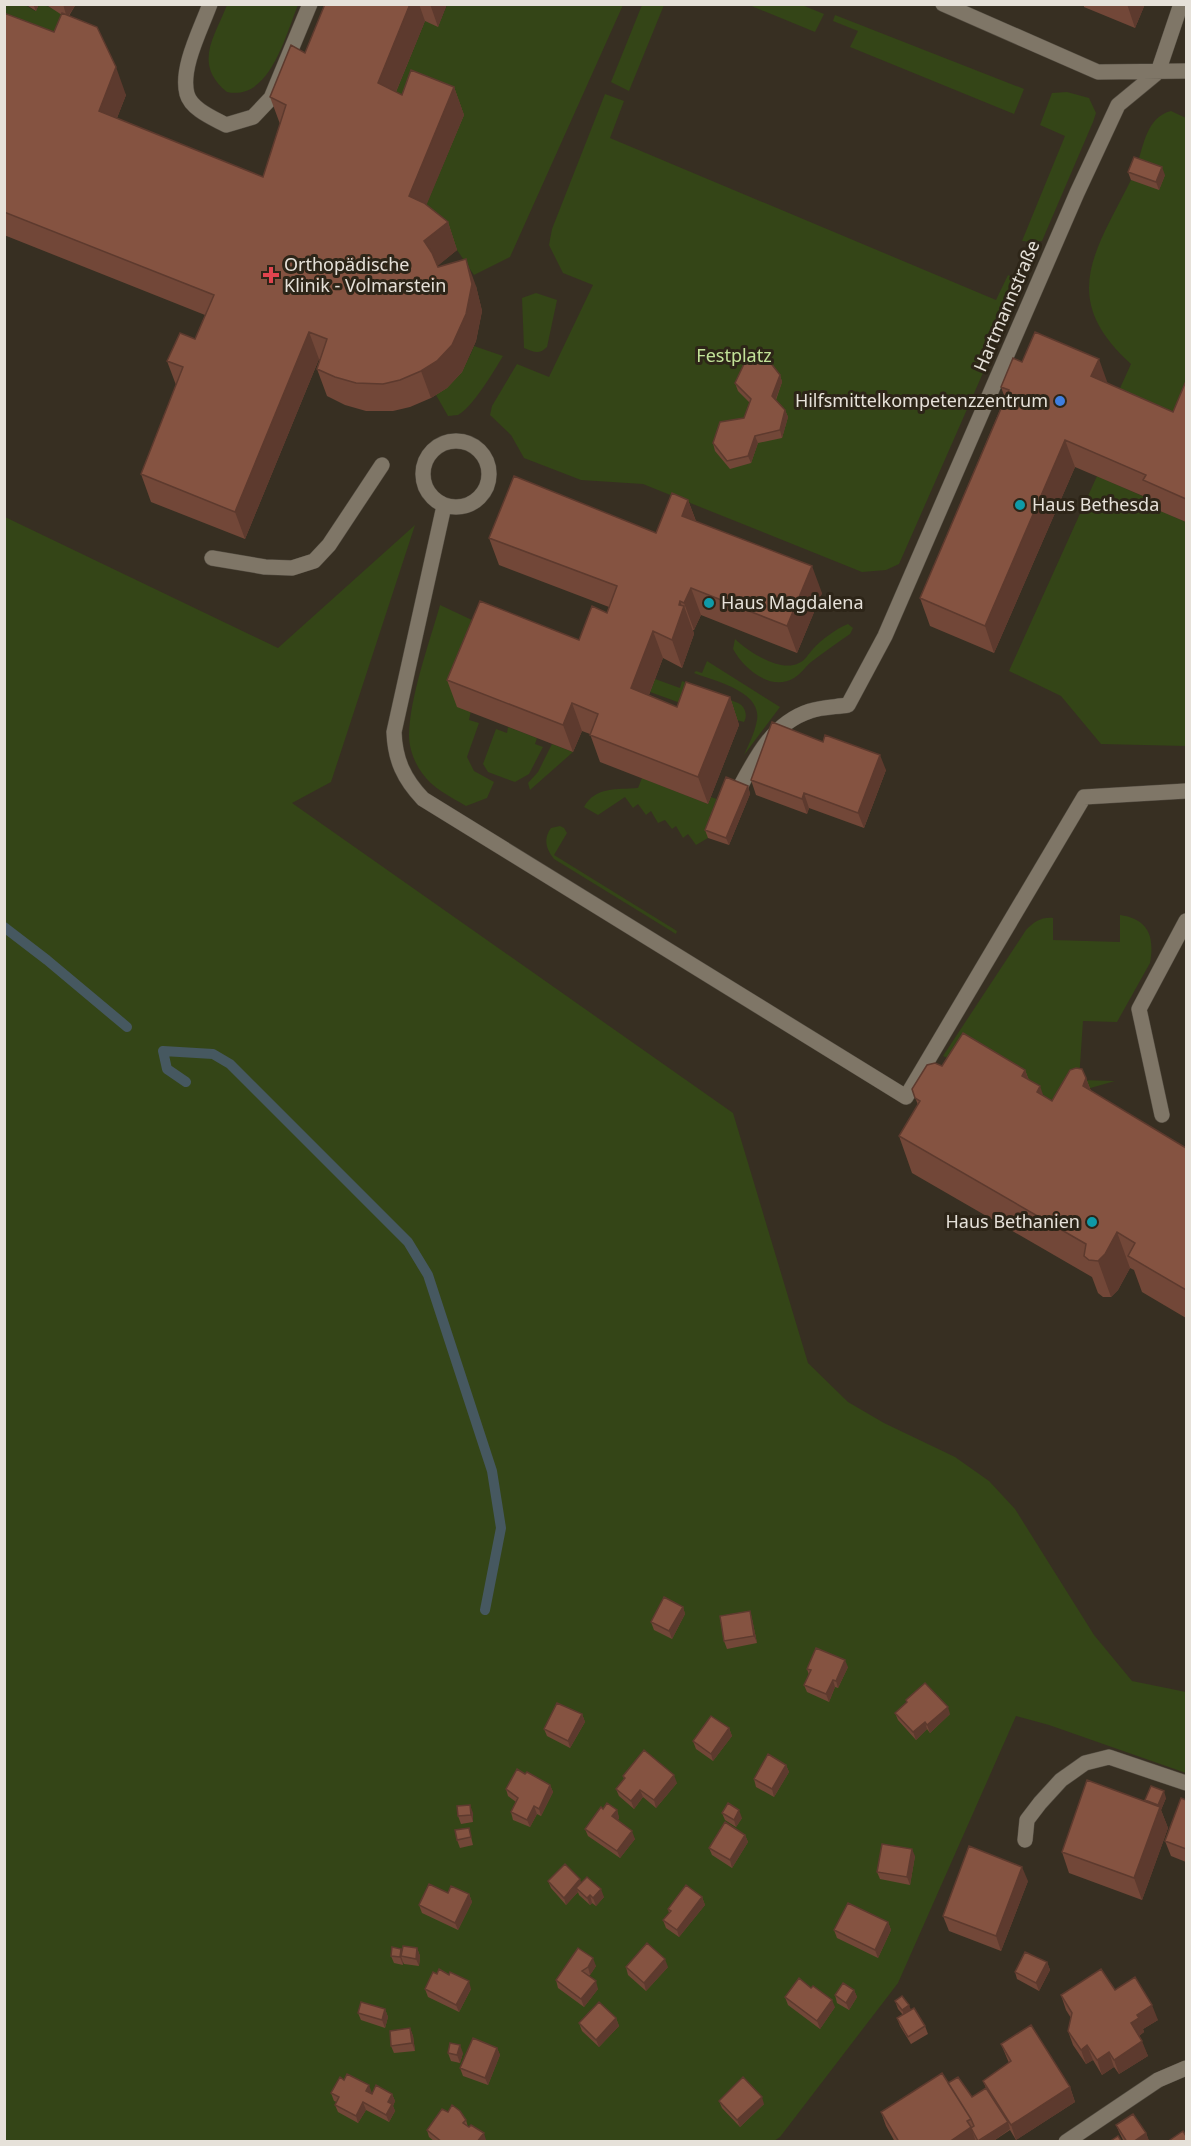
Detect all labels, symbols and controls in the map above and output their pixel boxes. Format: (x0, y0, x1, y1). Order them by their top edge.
street label: Hartmannstraße (968, 236, 1045, 375)
place label: Orthopädische Klinik - Volmarstein (284, 252, 446, 297)
marker: Orthopädische Klinik - Volmarstein (262, 266, 280, 284)
park label: Festplatz (696, 343, 772, 367)
place label: Hilfsmittelkompetenzzentrum (795, 388, 1048, 412)
marker: Hilfsmittelkompetenzzentrum (1053, 394, 1067, 408)
place label: Haus Bethesda (1032, 492, 1159, 516)
marker: Haus Bethesda (1013, 498, 1027, 512)
place label: Haus Magdalena (721, 590, 864, 614)
marker: Haus Magdalena (702, 596, 716, 610)
place label: Haus Bethanien (946, 1209, 1080, 1233)
marker: Haus Bethanien (1085, 1215, 1099, 1229)

